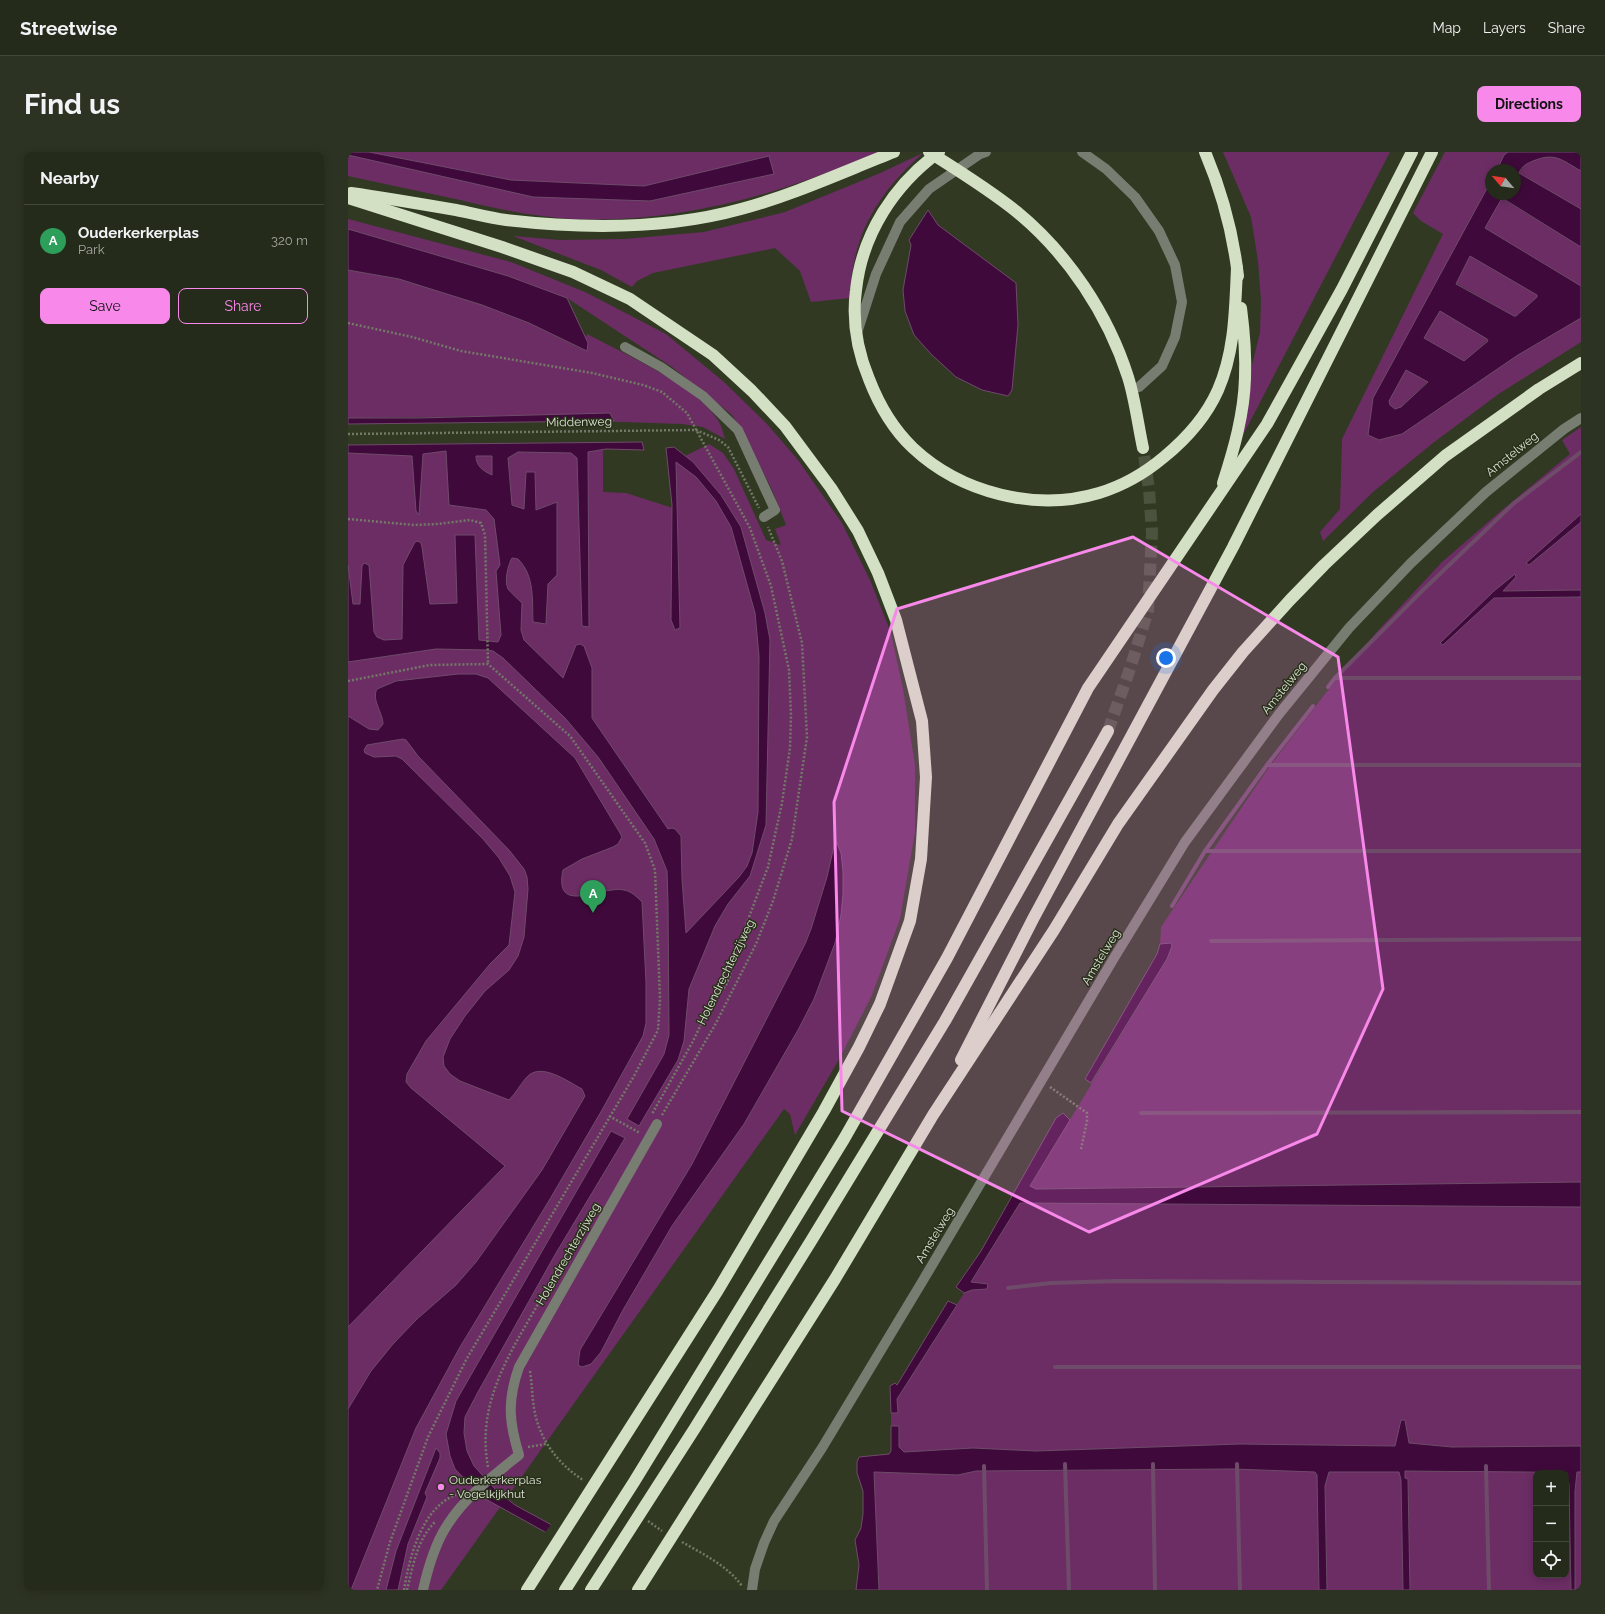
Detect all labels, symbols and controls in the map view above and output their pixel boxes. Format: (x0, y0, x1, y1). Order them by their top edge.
text: Streetwise (20, 17, 117, 39)
text: Map (1433, 20, 1461, 36)
text: Layers (1483, 20, 1526, 36)
text: Share (1548, 20, 1585, 36)
button: Directions (1477, 86, 1581, 122)
text: Find us (24, 88, 120, 121)
north arrow (1485, 164, 1521, 200)
text: Nearby (40, 168, 99, 188)
text: Ouderkerkerplas (78, 224, 199, 242)
text: A (49, 233, 57, 248)
text: 320 m (271, 233, 308, 248)
text: Park (78, 242, 105, 257)
button: Save (40, 288, 170, 324)
button: Share (178, 288, 308, 324)
street label: Middenweg (546, 414, 612, 430)
street label: Amstelweg (1483, 429, 1541, 479)
your location (1156, 648, 1176, 668)
street label: Amstelweg (1259, 659, 1309, 717)
pin: A (580, 880, 606, 913)
street label: Holendrechterzijweg (694, 917, 758, 1027)
street label: Amstelweg (1079, 926, 1123, 988)
street label: Holendrechterzijweg (533, 1200, 603, 1308)
street label: Amstelweg (913, 1204, 957, 1266)
map controls (1533, 1470, 1569, 1578)
button: + (1533, 1470, 1569, 1506)
place label: Ouderkerkerplas - Vogelkijkhut (449, 1473, 542, 1501)
marker: Ouderkerkerplas - Vogelkijkhut (436, 1482, 446, 1492)
button: − (1533, 1506, 1569, 1542)
button: locate (1533, 1542, 1569, 1578)

